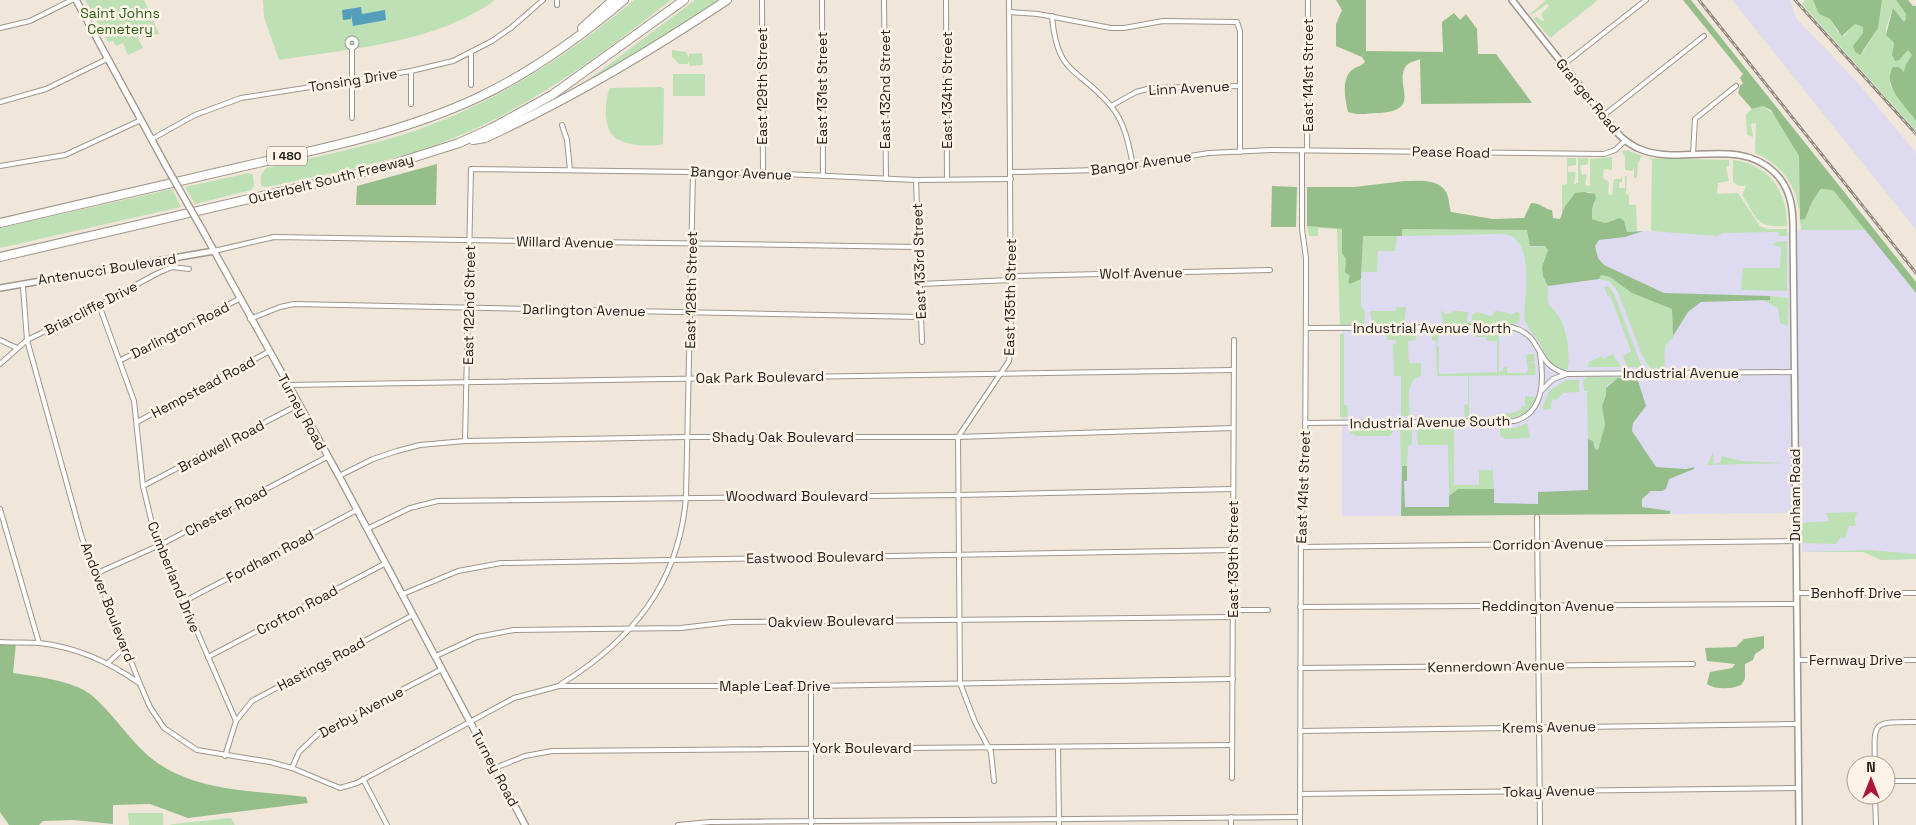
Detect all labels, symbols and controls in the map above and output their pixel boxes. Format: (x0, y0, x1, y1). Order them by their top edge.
park label: Saint Johns Cemetery (80, 4, 160, 38)
street label: East 141st Street (1299, 18, 1317, 132)
street label: East 129th Street (753, 27, 771, 145)
street label: East 132nd Street (876, 29, 894, 149)
street label: East 131st Street (813, 31, 831, 145)
street label: East 134th Street (938, 31, 956, 149)
street label: Granger Road (1552, 55, 1624, 137)
street label: Tonsing Drive (307, 64, 399, 96)
street label: Linn Avenue (1148, 77, 1230, 99)
street label: Pease Road (1412, 142, 1490, 162)
road number: I 480 (267, 146, 307, 166)
street label: Bangor Avenue (1089, 147, 1193, 179)
street label: Outerbelt South Freeway (247, 150, 415, 208)
street label: Bangor Avenue (690, 162, 792, 184)
street label: East 133rd Street (908, 203, 930, 319)
street label: East 128th Street (681, 231, 701, 349)
street label: Willard Avenue (516, 232, 614, 252)
street label: East 135th Street (1000, 238, 1020, 356)
street label: East 122nd Street (459, 245, 479, 365)
street label: Antenucci Boulevard (37, 249, 177, 289)
street label: Wolf Avenue (1099, 263, 1183, 283)
street label: Briarcliffe Drive (41, 277, 141, 339)
street label: Darlington Road (128, 297, 232, 363)
street label: Darlington Avenue (522, 300, 646, 320)
street label: Industrial Avenue North (1353, 319, 1511, 337)
street label: Hempstead Road (148, 352, 258, 422)
street label: Industrial Avenue (1623, 364, 1739, 382)
street label: Oak Park Boulevard (696, 367, 824, 387)
street label: Turney Road (274, 371, 330, 453)
street label: Industrial Avenue South (1350, 412, 1510, 432)
street label: Bradwell Road (175, 416, 267, 476)
street label: Shady Oak Boulevard (712, 428, 854, 446)
street label: East 141st Street (1292, 430, 1314, 544)
street label: Dunham Road (1786, 448, 1804, 542)
street label: Chester Road (182, 482, 270, 540)
street label: Woodward Boulevard (726, 487, 868, 505)
street label: East 139th Street (1224, 500, 1242, 618)
street label: Cumberland Drive (143, 519, 205, 635)
street label: Fordham Road (223, 525, 317, 587)
street label: Corridon Avenue (1492, 534, 1604, 554)
street label: Andover Boulevard (77, 540, 139, 664)
street label: Eastwood Boulevard (746, 547, 884, 567)
street label: Crofton Road (253, 581, 341, 639)
street label: Benhoff Drive (1811, 584, 1901, 602)
street label: Reddington Avenue (1482, 597, 1614, 615)
street label: Oakview Boulevard (768, 611, 894, 631)
street label: Hastings Road (274, 633, 368, 695)
street label: Fernway Drive (1809, 651, 1903, 669)
street label: Kennerdown Avenue (1427, 656, 1565, 676)
street label: Maple Leaf Drive (719, 677, 831, 695)
street label: Derby Avenue (316, 682, 406, 742)
street label: Krems Avenue (1502, 717, 1596, 737)
street label: Turney Road (467, 727, 523, 809)
street label: York Boulevard (812, 739, 912, 757)
north arrow (1846, 755, 1896, 805)
text: N (1866, 758, 1876, 776)
street label: Tokay Avenue (1503, 781, 1595, 801)

